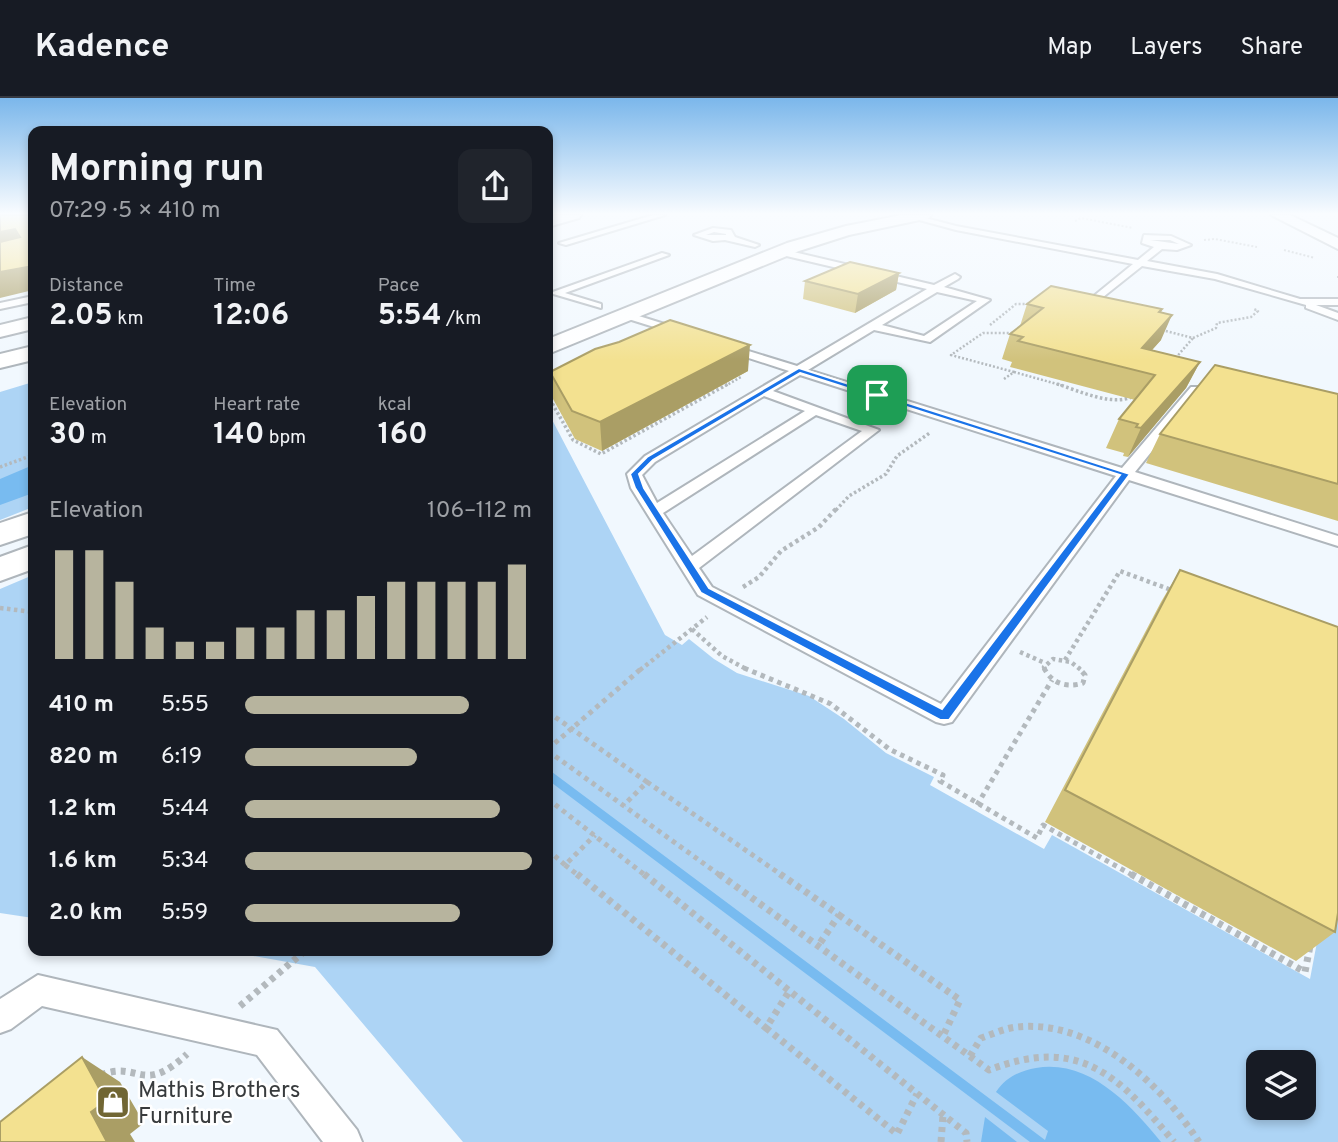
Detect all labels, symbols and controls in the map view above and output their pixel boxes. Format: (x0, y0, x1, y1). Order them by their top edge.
text: Kadence (35, 27, 169, 69)
text: Map (1047, 33, 1092, 63)
text: Layers (1130, 33, 1202, 63)
text: Share (1240, 33, 1303, 63)
text: Morning run (49, 146, 265, 195)
button: share (458, 149, 532, 223)
text: 07:29 · 5 × 410 m (49, 197, 220, 226)
text: Distance (49, 274, 124, 298)
text: Time (213, 274, 256, 298)
text: Pace (378, 274, 419, 298)
text: 2.05 (49, 298, 113, 335)
text: 12:06 (213, 298, 289, 335)
text: 5:54 (378, 298, 441, 335)
text: km (113, 307, 143, 331)
text: /km (441, 307, 481, 331)
pin (847, 365, 907, 425)
icon: arrive (858, 376, 896, 414)
text: Elevation (49, 393, 127, 417)
text: Heart rate (213, 393, 300, 417)
text: kcal (378, 393, 411, 417)
text: 30 (49, 417, 86, 454)
text: 140 (213, 417, 264, 454)
text: 160 (378, 417, 428, 454)
text: m (86, 426, 107, 450)
text: bpm (264, 426, 306, 450)
text: Elevation (49, 497, 144, 526)
text: 106–112 m (427, 497, 532, 526)
text: 410 m (49, 691, 114, 720)
text: 5:55 (161, 691, 209, 720)
text: 820 m (49, 743, 118, 772)
text: 6:19 (161, 743, 202, 772)
text: 1.2 km (49, 795, 117, 824)
text: 5:44 (161, 795, 209, 824)
text: 1.6 km (49, 847, 117, 876)
text: 5:34 (161, 847, 209, 876)
text: 2.0 km (49, 899, 123, 928)
text: 5:59 (161, 899, 208, 928)
map controls (1246, 1050, 1316, 1120)
button: layers (1246, 1050, 1316, 1120)
place label: Mathis Brothers Furniture (138, 1077, 301, 1132)
shop icon: Mathis Brothers Furniture (94, 1083, 132, 1121)

